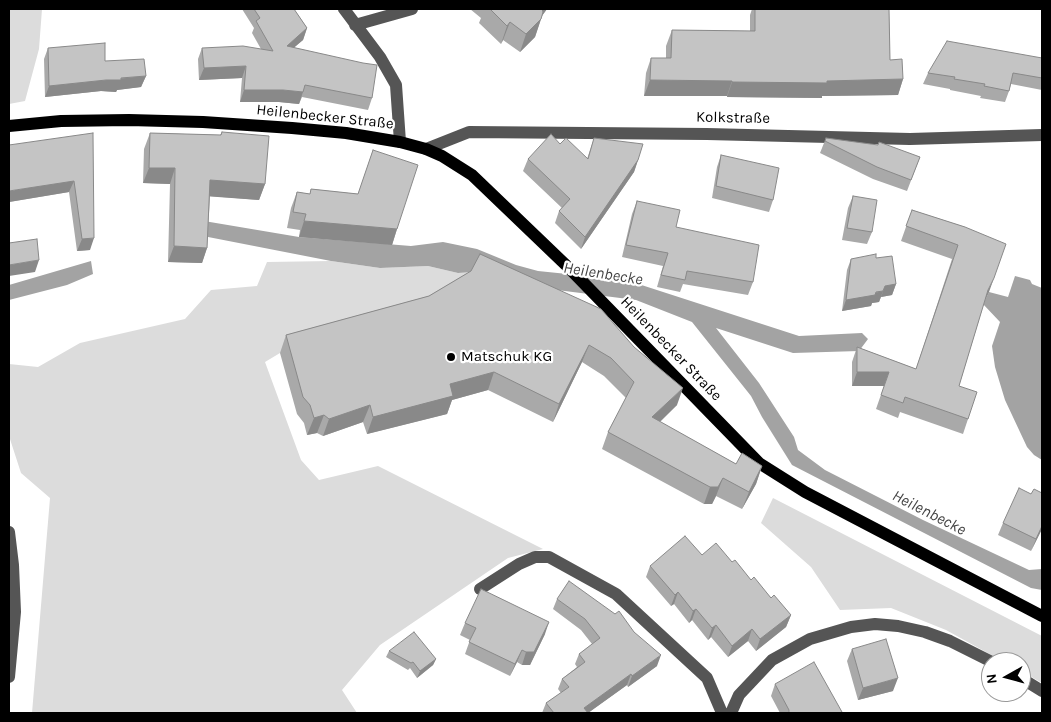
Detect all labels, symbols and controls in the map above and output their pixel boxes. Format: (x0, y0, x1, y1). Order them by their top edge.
street label: Heilenbecker Straße (255, 101, 395, 133)
street label: Kolkstraße (696, 108, 770, 128)
water label: Heilenbecke (562, 258, 644, 290)
street label: Heilenbecker Straße (617, 293, 725, 405)
place label: Matschuk KG (461, 348, 552, 366)
marker: Matschuk KG (445, 351, 457, 363)
water label: Heilenbecke (889, 486, 969, 540)
north arrow (981, 652, 1031, 702)
text: N (983, 673, 1001, 685)

